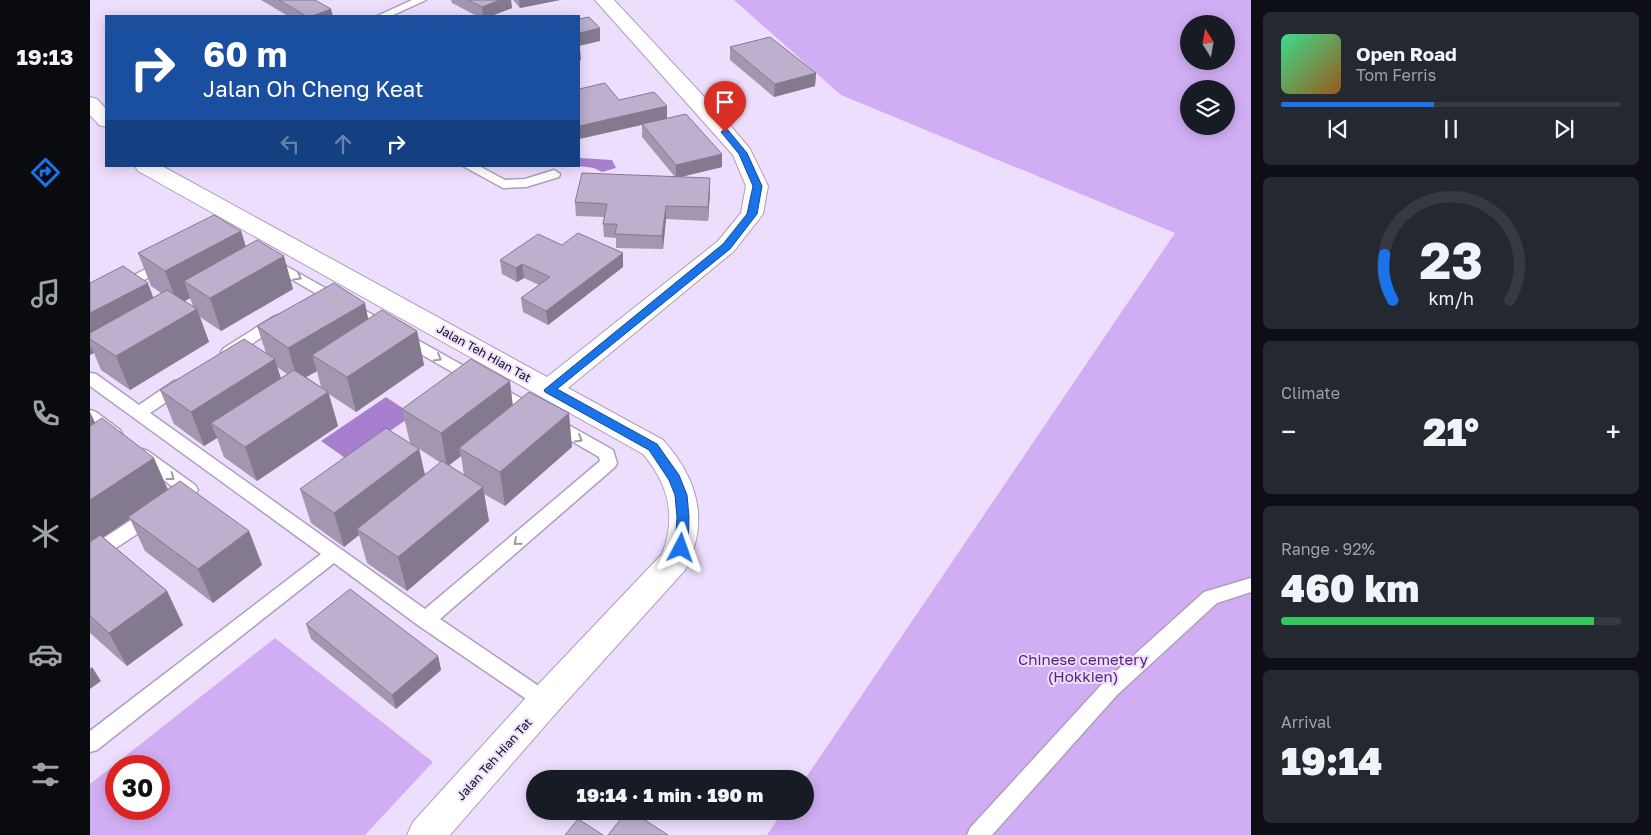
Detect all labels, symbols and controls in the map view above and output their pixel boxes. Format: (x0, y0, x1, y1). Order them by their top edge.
north arrow (1180, 15, 1235, 70)
map controls (1180, 15, 1235, 135)
text: 60 m (203, 33, 287, 75)
icon: right (120, 35, 185, 100)
text: Open Road (1356, 42, 1457, 65)
text: 19:13 (16, 43, 74, 70)
text: Tom Ferris (1356, 65, 1436, 85)
text: Jalan Oh Cheng Keat (203, 75, 424, 102)
button: layers (1180, 80, 1235, 135)
pin (704, 81, 746, 132)
icon: arrive (711, 88, 739, 116)
icon: previous (1324, 115, 1352, 143)
icon: pause (1437, 115, 1465, 143)
icon: next (1550, 115, 1578, 143)
icon: left (276, 130, 304, 158)
icon: ahead (329, 130, 357, 158)
icon: right (382, 130, 410, 158)
icon: directions (28, 155, 63, 190)
text: 23 (1419, 228, 1483, 290)
one-way arrow (292, 271, 301, 281)
icon: music (28, 276, 63, 311)
text: km/h (1428, 287, 1474, 309)
street label: Jalan Teh Hian Tat (434, 321, 534, 385)
one-way arrow (433, 351, 442, 361)
text: Climate (1281, 383, 1340, 403)
icon: phone (28, 396, 63, 431)
text: 21° (1423, 409, 1479, 454)
text: − (1281, 415, 1296, 448)
text: + (1606, 415, 1621, 448)
one-way arrow (574, 432, 583, 442)
one-way arrow (165, 471, 174, 479)
icon: climate (28, 516, 63, 551)
position arrow (654, 521, 706, 573)
one-way arrow (514, 537, 523, 545)
text: Range · 92% (1281, 539, 1375, 559)
text: 460 km (1281, 565, 1419, 610)
icon: car (28, 637, 63, 672)
park label: Chinese cemetery (Hokkien) (1018, 650, 1149, 685)
text: Arrival (1281, 712, 1331, 732)
street label: Jalan Teh Hian Tat (453, 715, 535, 803)
text: 19:14 (1281, 738, 1383, 783)
speed limit sign: 30 (105, 755, 170, 820)
icon: filters (28, 757, 63, 792)
text: 19:14 · 1 min · 190 m (577, 783, 763, 806)

